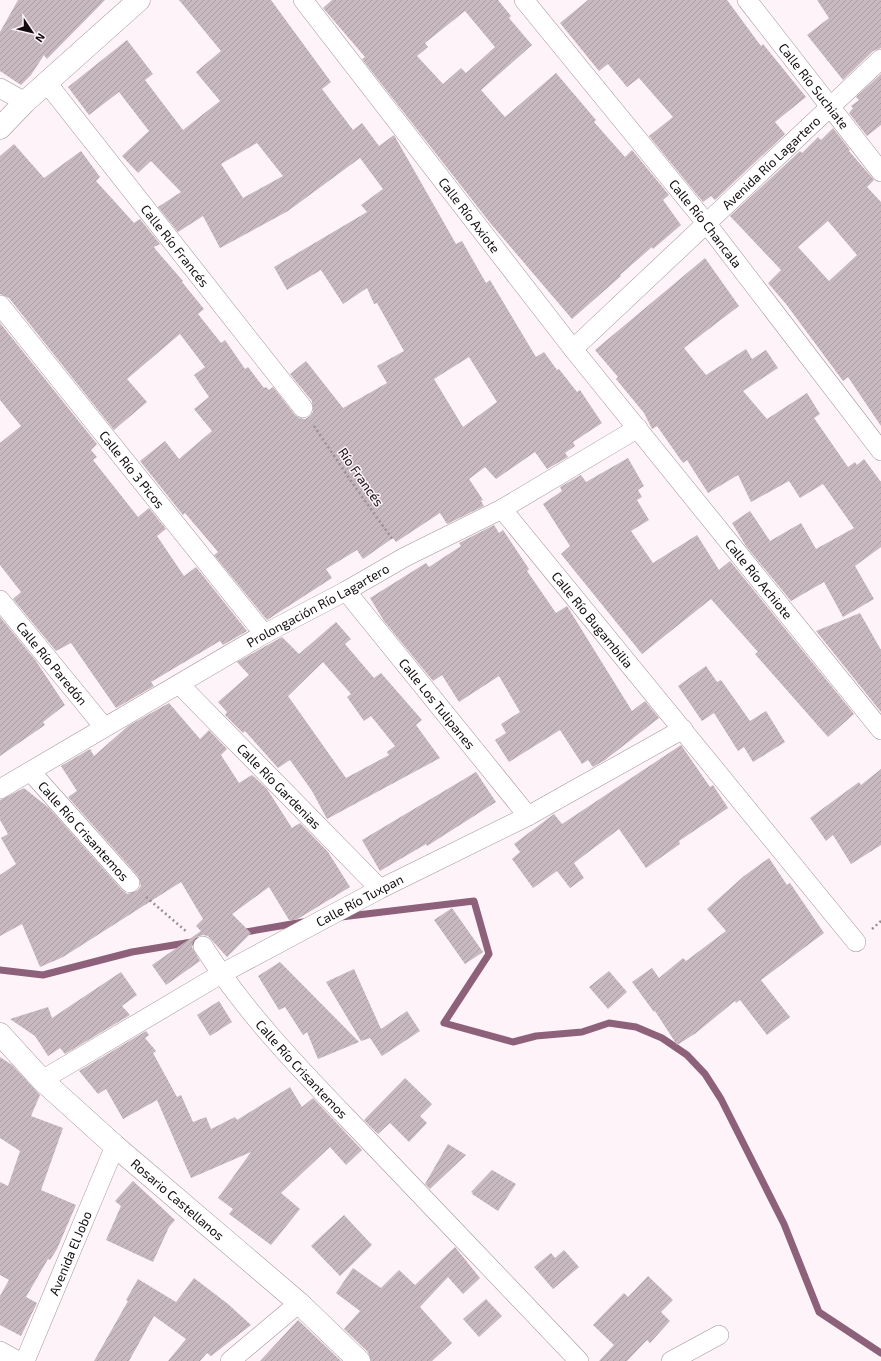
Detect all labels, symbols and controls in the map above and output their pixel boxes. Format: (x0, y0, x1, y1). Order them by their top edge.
north arrow (12, 12, 52, 52)
text: N (33, 31, 48, 45)
street label: Calle Río Suchiate (775, 40, 852, 132)
street label: Avenida Río Lagartero (718, 112, 824, 213)
street label: Calle Río Axiote (435, 174, 504, 256)
street label: Calle Río Chancala (666, 176, 745, 271)
street label: Calle Río Francés (138, 201, 212, 290)
street label: Calle Río 3 Picos (96, 427, 168, 512)
street label: Río Francés (335, 445, 387, 509)
street label: Calle Río Achiote (722, 536, 796, 622)
street label: Prolongación Río Lagartero (243, 560, 392, 651)
street label: Calle Río Bugambilia (548, 568, 637, 671)
street label: Calle Río Paredón (13, 619, 91, 708)
street label: Calle Los Tulipanes (396, 655, 479, 752)
street label: Calle Río Gardenias (234, 740, 324, 832)
street label: Calle Río Crisantemos (35, 778, 132, 884)
street label: Calle Río Tuxpan (313, 871, 406, 930)
street label: Calle Río Crisantemos (253, 1016, 351, 1122)
street label: Rosario Castellanos (128, 1155, 227, 1244)
street label: Avenida El Jobo (45, 1208, 95, 1298)

